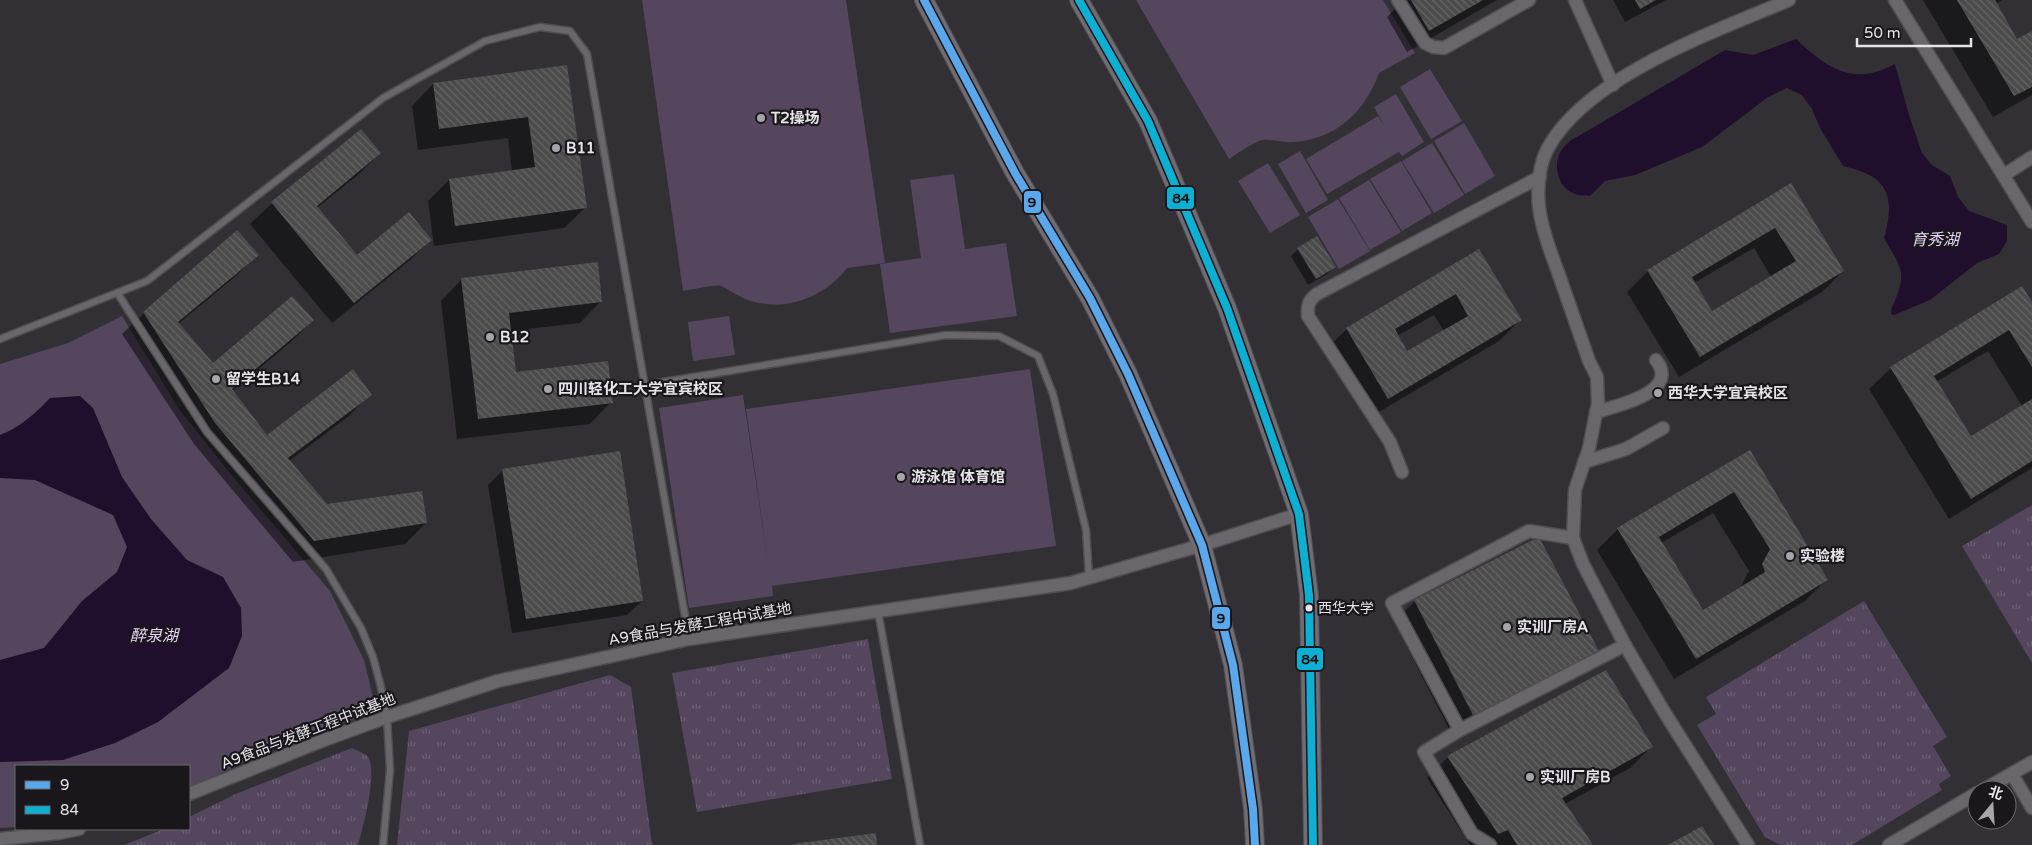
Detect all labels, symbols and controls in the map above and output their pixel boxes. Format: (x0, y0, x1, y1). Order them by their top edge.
scale bar (1857, 15, 1971, 47)
text: 50 m (1864, 24, 1901, 42)
place label: T2操场 (770, 109, 820, 127)
marker: T2操场 (755, 112, 767, 124)
place label: B11 (566, 139, 595, 157)
marker: B11 (550, 142, 562, 154)
line badge: 84 (1166, 186, 1195, 210)
line badge: 9 (1023, 190, 1042, 214)
text: 84 (1172, 190, 1190, 207)
text: 9 (1028, 194, 1037, 211)
water label: 育秀湖 (1911, 230, 1962, 250)
place label: B12 (500, 328, 529, 346)
marker: B12 (484, 331, 496, 343)
place label: 留学生B14 (226, 370, 301, 388)
marker: 留学生B14 (210, 373, 222, 385)
place label: 四川轻化工大学宜宾校区 (558, 380, 723, 398)
marker: 四川轻化工大学宜宾校区 (542, 383, 554, 395)
place label: 西华大学宜宾校区 (1668, 384, 1788, 402)
marker: 西华大学宜宾校区 (1652, 387, 1664, 399)
place label: 游泳馆 体育馆 (911, 468, 1005, 486)
marker: 游泳馆 体育馆 (895, 471, 907, 483)
place label: 实验楼 (1800, 547, 1845, 565)
marker: 实验楼 (1784, 550, 1796, 562)
street label: A9食品与发酵工程中试基地 (607, 599, 793, 649)
place label: 西华大学 (1318, 600, 1374, 617)
marker: 西华大学 (1304, 603, 1314, 613)
line badge: 9 (1211, 606, 1231, 630)
text: 9 (1217, 610, 1226, 627)
place label: 实训厂房A (1517, 618, 1588, 636)
marker: 实训厂房A (1501, 621, 1513, 633)
water label: 醉泉湖 (130, 626, 181, 646)
line badge: 84 (1296, 647, 1324, 671)
text: 84 (1301, 651, 1319, 668)
street label: A9食品与发酵工程中试基地 (218, 689, 398, 773)
legend (15, 765, 190, 830)
place label: 实训厂房B (1540, 768, 1610, 786)
marker: 实训厂房B (1524, 771, 1536, 783)
text: 9 (60, 776, 69, 794)
north arrow (1967, 780, 2017, 830)
text: 北 (1987, 783, 2005, 803)
text: 84 (60, 801, 79, 819)

